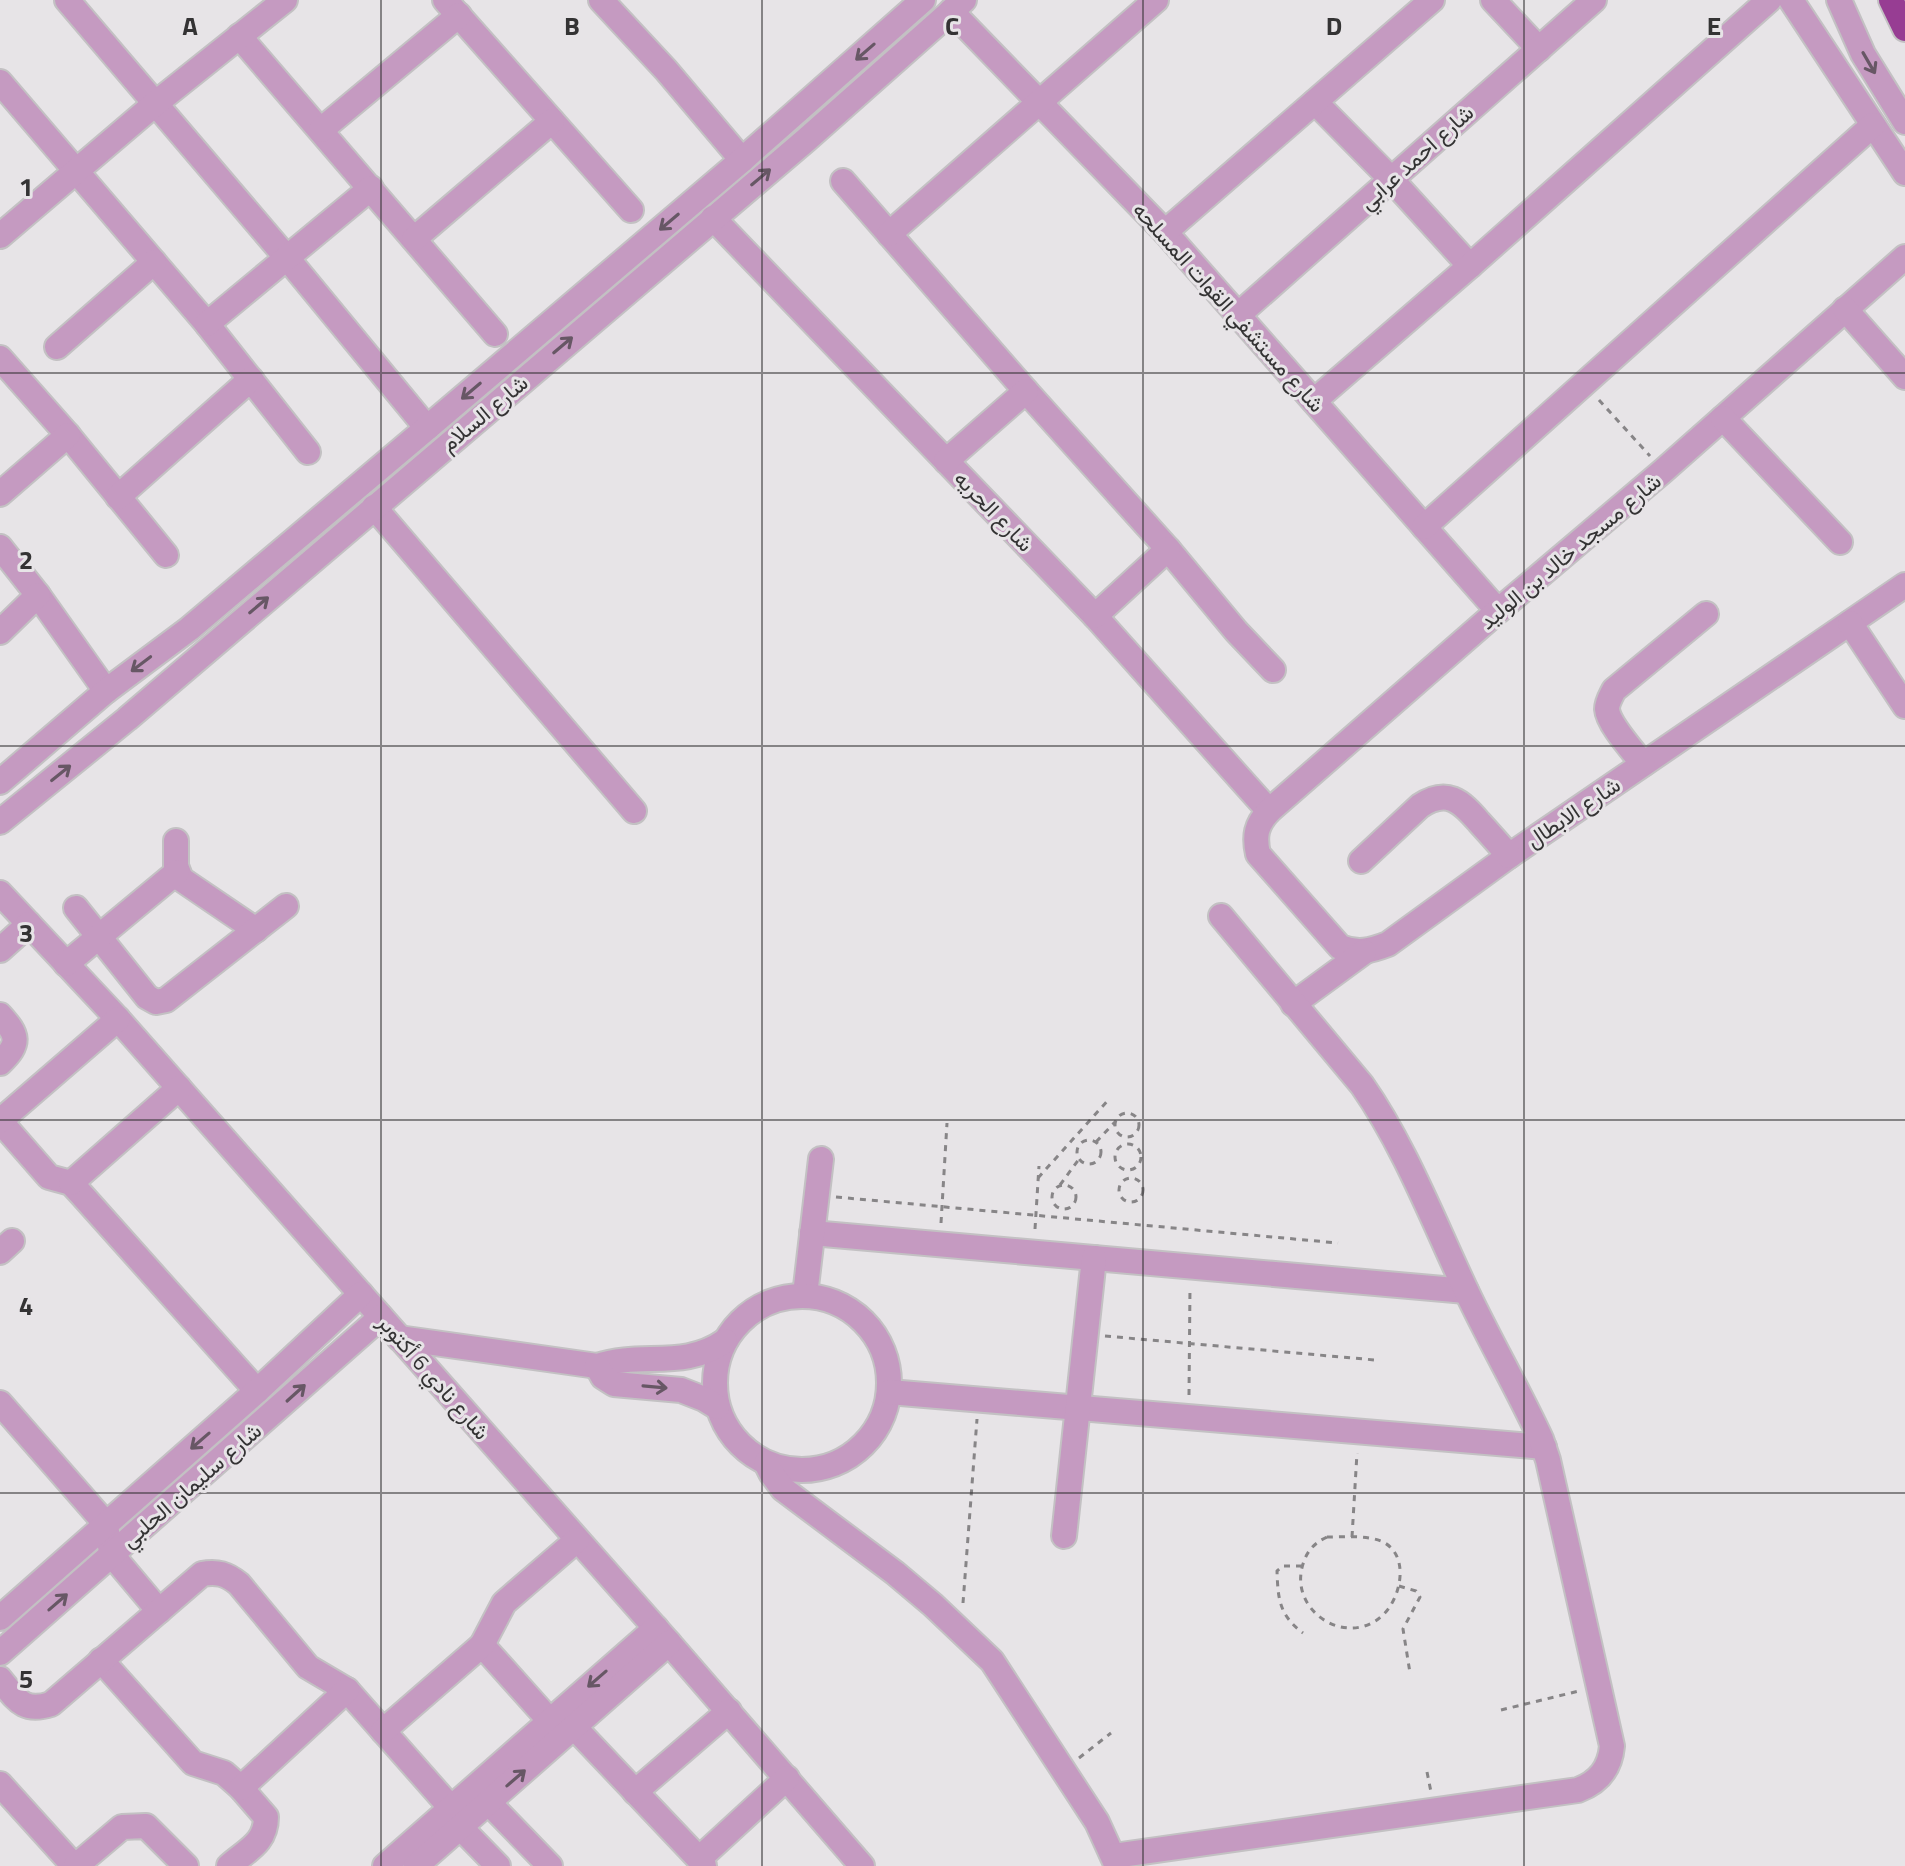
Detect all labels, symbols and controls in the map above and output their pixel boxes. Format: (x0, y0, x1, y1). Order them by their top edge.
text: A (182, 6, 198, 45)
text: B (564, 6, 580, 45)
text: C (945, 6, 959, 45)
text: D (1326, 6, 1342, 45)
text: E (1707, 6, 1721, 45)
one-way arrow (855, 42, 875, 60)
one-way arrow (1861, 51, 1877, 74)
street label: شارع احمد عرابي (1351, 96, 1482, 219)
text: 1 (19, 167, 33, 206)
one-way arrow (751, 168, 771, 186)
street label: شارع مستشفي القوات المسلحه (1123, 194, 1333, 421)
one-way arrow (659, 213, 680, 231)
one-way arrow (553, 337, 573, 355)
street label: شارع السلام (433, 366, 535, 460)
one-way arrow (461, 382, 481, 400)
street label: شارع الحريه (946, 462, 1042, 560)
street label: شارع مسجد خالد بن الوليد (1471, 464, 1669, 638)
text: 2 (19, 540, 33, 579)
one-way arrow (248, 596, 269, 614)
one-way arrow (131, 655, 152, 672)
one-way arrow (50, 764, 70, 782)
street label: شارع الابطال (1519, 768, 1627, 856)
text: 3 (19, 913, 33, 952)
text: 4 (19, 1286, 33, 1325)
street label: شارع نادي 6 أكتوبر (368, 1306, 498, 1449)
one-way arrow (641, 1380, 668, 1395)
one-way arrow (285, 1385, 305, 1403)
street label: شارع سليمان الحلبي (113, 1414, 270, 1557)
one-way arrow (190, 1432, 211, 1450)
one-way arrow (48, 1593, 68, 1611)
text: 5 (19, 1659, 33, 1698)
one-way arrow (588, 1670, 608, 1688)
one-way arrow (506, 1769, 526, 1787)

